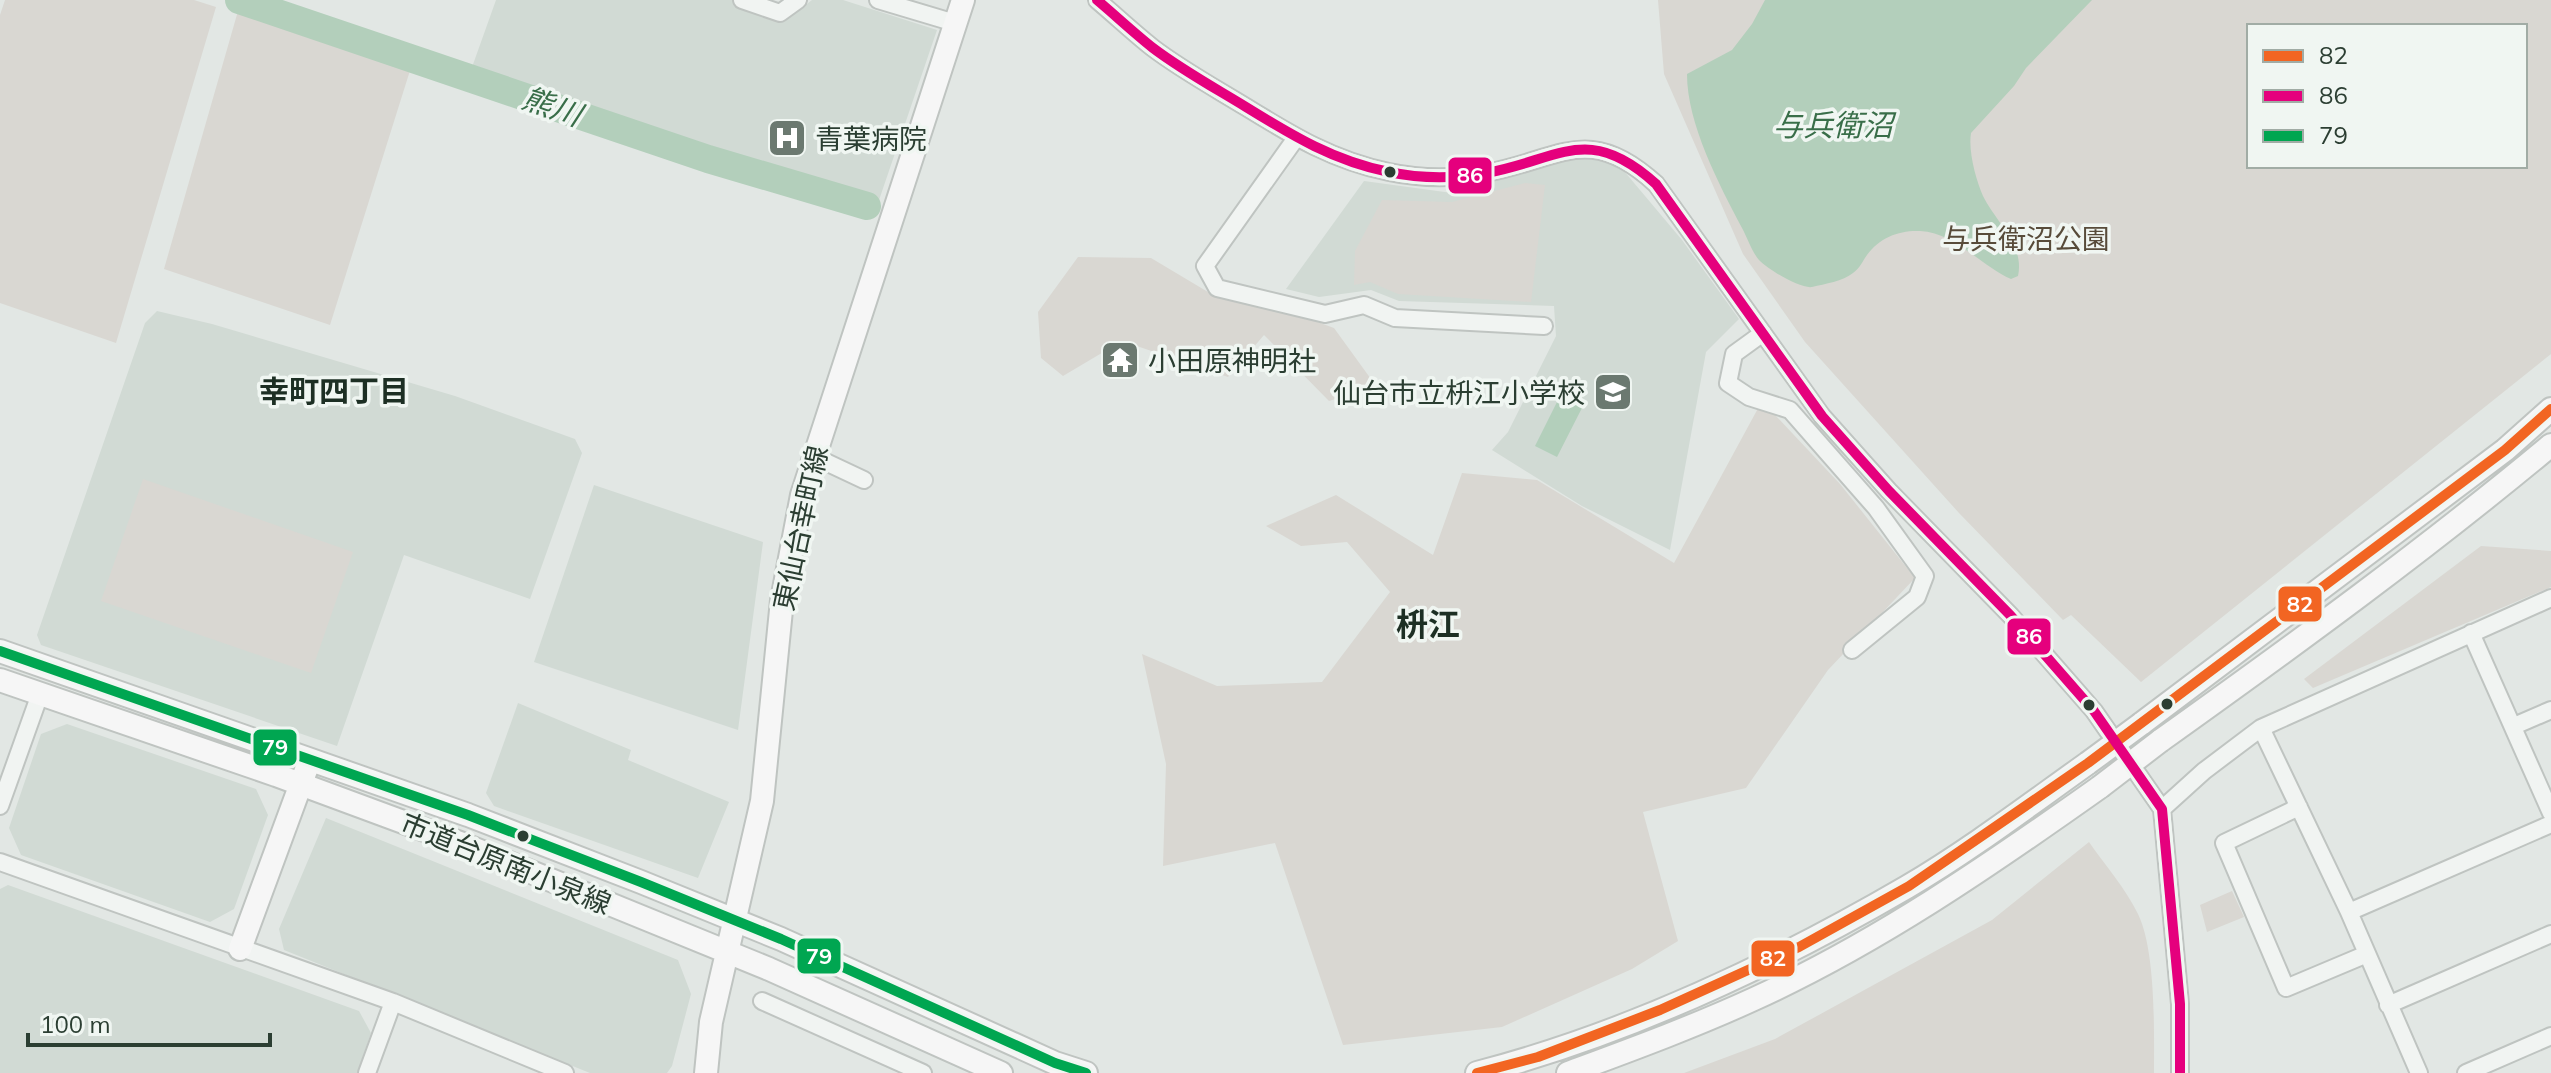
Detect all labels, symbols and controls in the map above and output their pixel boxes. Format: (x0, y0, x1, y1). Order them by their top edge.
legend (2247, 24, 2527, 168)
text: 82 (2319, 40, 2348, 70)
water label: 熊川 (517, 78, 589, 135)
text: 86 (2319, 80, 2348, 110)
water label: 与兵衛沼 (1773, 106, 1897, 144)
hospital icon: 青葉病院 (766, 117, 808, 159)
text: 79 (2319, 120, 2348, 150)
place label: 青葉病院 (815, 121, 927, 156)
line badge: 86 (1447, 156, 1493, 195)
text: 86 (1457, 161, 1483, 189)
unlabelled marker (1382, 164, 1398, 180)
park label: 与兵衛沼公園 (1942, 221, 2110, 256)
temple icon: 小田原神明社 (1099, 339, 1141, 381)
place label: 小田原神明社 (1148, 343, 1316, 378)
school or university icon: 仙台市立枡江小学校 (1592, 371, 1634, 413)
district label: 幸町四丁目 (259, 372, 409, 410)
place label: 仙台市立枡江小学校 (1333, 375, 1585, 410)
street label: 東仙台幸町線 (765, 442, 835, 614)
line badge: 82 (2277, 585, 2323, 623)
text: 82 (2287, 590, 2313, 618)
district label: 枡江 (1396, 604, 1460, 644)
line badge: 86 (2006, 617, 2052, 656)
text: 86 (2016, 622, 2042, 650)
unlabelled marker (2159, 696, 2175, 712)
unlabelled marker (2081, 697, 2097, 713)
line badge: 79 (252, 728, 298, 767)
text: 79 (262, 733, 288, 761)
street label: 市道台原南小泉線 (396, 805, 616, 921)
unlabelled marker (515, 828, 531, 844)
line badge: 79 (796, 937, 842, 975)
line badge: 82 (1750, 939, 1796, 978)
text: 79 (806, 942, 832, 970)
text: 82 (1760, 944, 1786, 972)
scale bar (28, 997, 270, 1047)
text: 100 m (40, 1009, 111, 1039)

